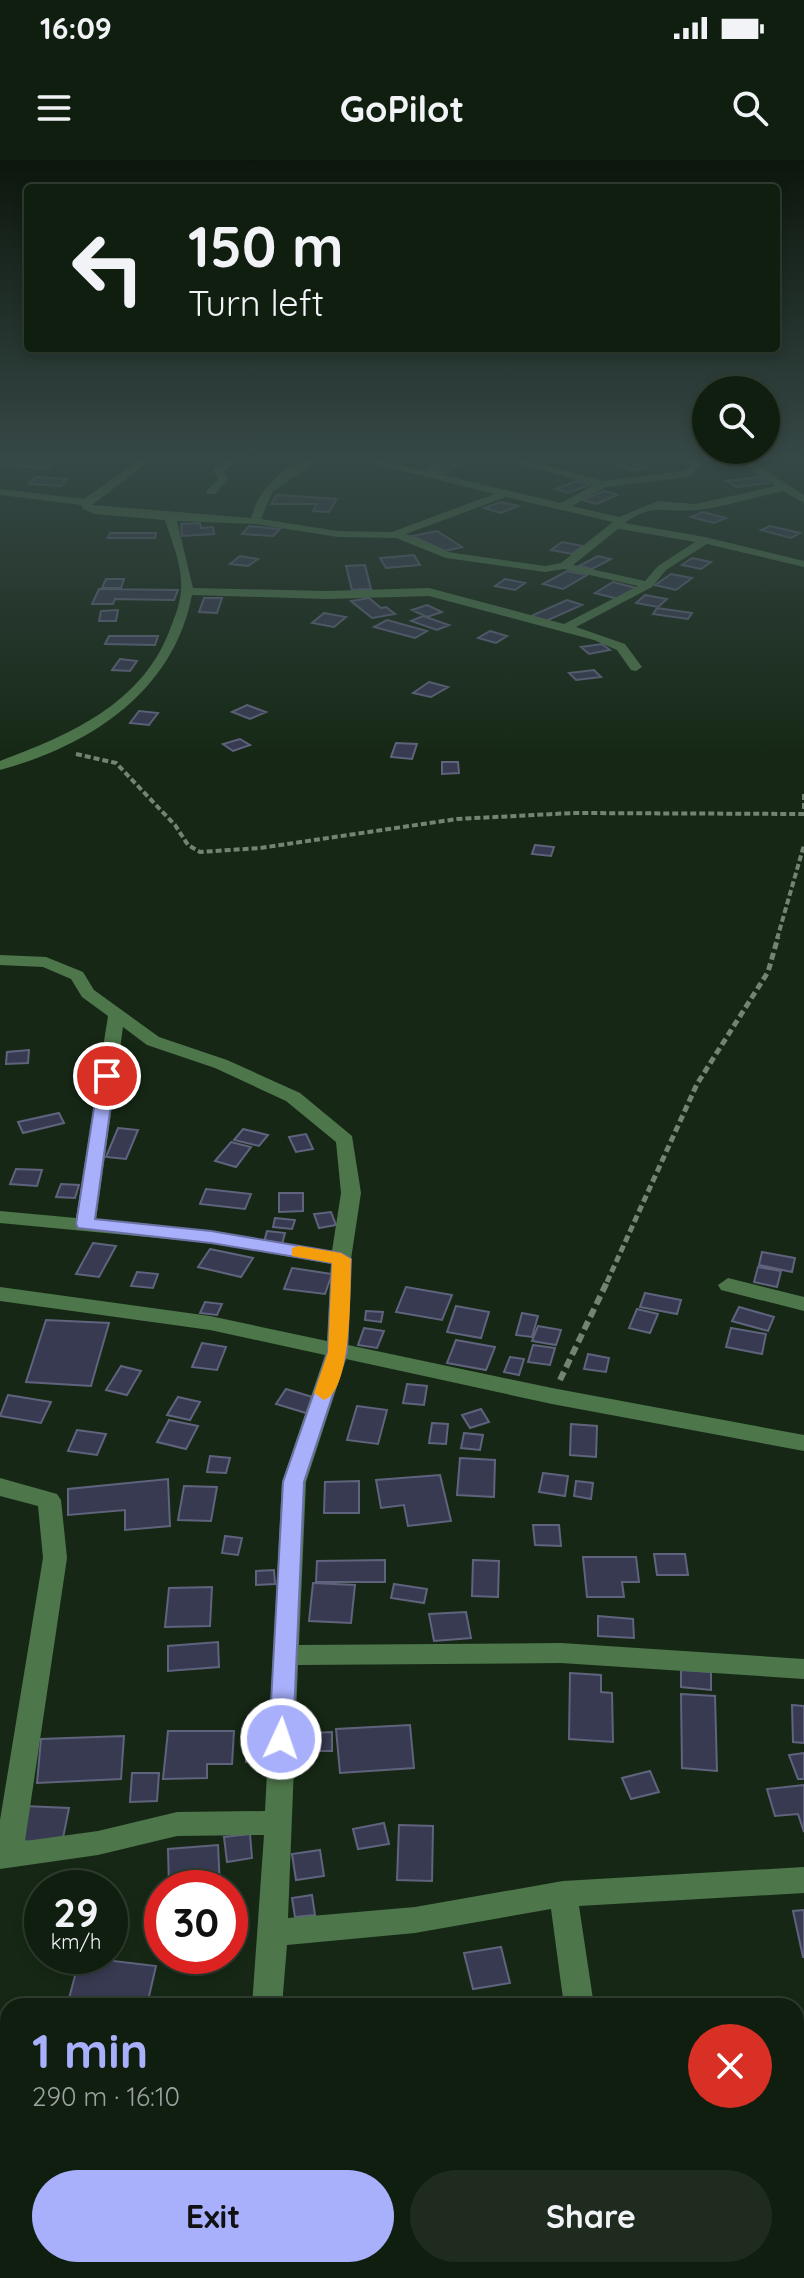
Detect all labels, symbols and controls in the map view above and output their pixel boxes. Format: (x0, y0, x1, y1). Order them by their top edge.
text: 16:09 (40, 9, 112, 47)
icon: menu (32, 86, 76, 130)
text: GoPilot (340, 86, 464, 131)
icon: search (728, 86, 772, 130)
text: 150 m (188, 211, 344, 281)
icon: left (56, 216, 160, 320)
text: Turn left (188, 280, 324, 325)
map controls (692, 376, 780, 464)
button: search (692, 376, 780, 464)
pin (73, 1042, 141, 1110)
icon: arrive (85, 1054, 129, 1098)
position arrow (239, 1697, 323, 1781)
speed limit sign: 30 (144, 1870, 248, 1974)
text: 29 (53, 1887, 99, 1937)
text: km/h (51, 1929, 101, 1954)
text: 1 min (32, 2020, 148, 2080)
button: close (688, 2024, 772, 2108)
text: 290 m · 16:10 (32, 2080, 180, 2113)
button: Exit (32, 2170, 394, 2262)
button: Share (410, 2170, 772, 2262)

